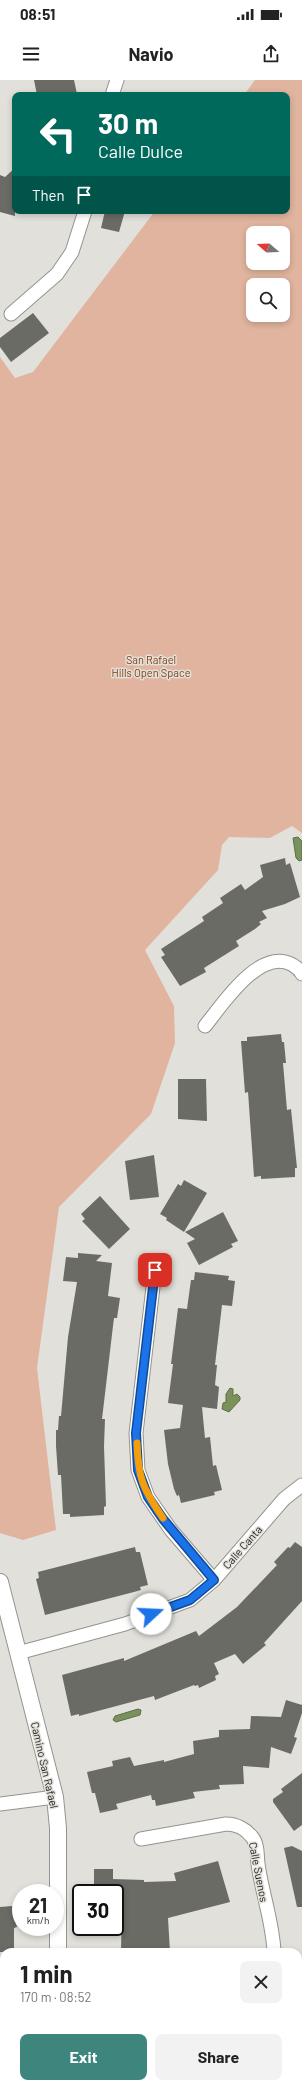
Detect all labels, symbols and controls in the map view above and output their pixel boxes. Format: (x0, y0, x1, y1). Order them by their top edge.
text: 08:51 (20, 5, 55, 23)
icon: menu (20, 43, 42, 65)
text: Navio (128, 43, 174, 65)
icon: share (260, 43, 282, 65)
text: 30 m (98, 106, 158, 140)
icon: left (32, 108, 84, 160)
text: Calle Dulce (98, 140, 183, 162)
icon: arrive (73, 184, 95, 206)
text: Then (32, 186, 65, 204)
north arrow (246, 226, 290, 270)
map controls (246, 226, 290, 322)
button: search (246, 278, 290, 322)
park label: San Rafael Hills Open Space (111, 653, 191, 679)
pin (138, 1253, 172, 1287)
icon: arrive (144, 1259, 166, 1281)
street label: Calle Canta (220, 1523, 264, 1571)
position arrow (130, 1593, 172, 1635)
street label: Camino San Rafael (29, 1720, 61, 1810)
street label: Calle Suenos (247, 1841, 271, 1903)
speed limit sign: 30 (72, 1884, 124, 1936)
text: 21 (29, 1893, 47, 1917)
text: km/h (27, 1914, 49, 1926)
text: 1 min (20, 1959, 73, 1988)
button: close (240, 1961, 282, 2003)
text: 170 m · 08:52 (20, 1989, 92, 2005)
button: Exit (20, 2034, 147, 2080)
button: Share (155, 2034, 282, 2080)

